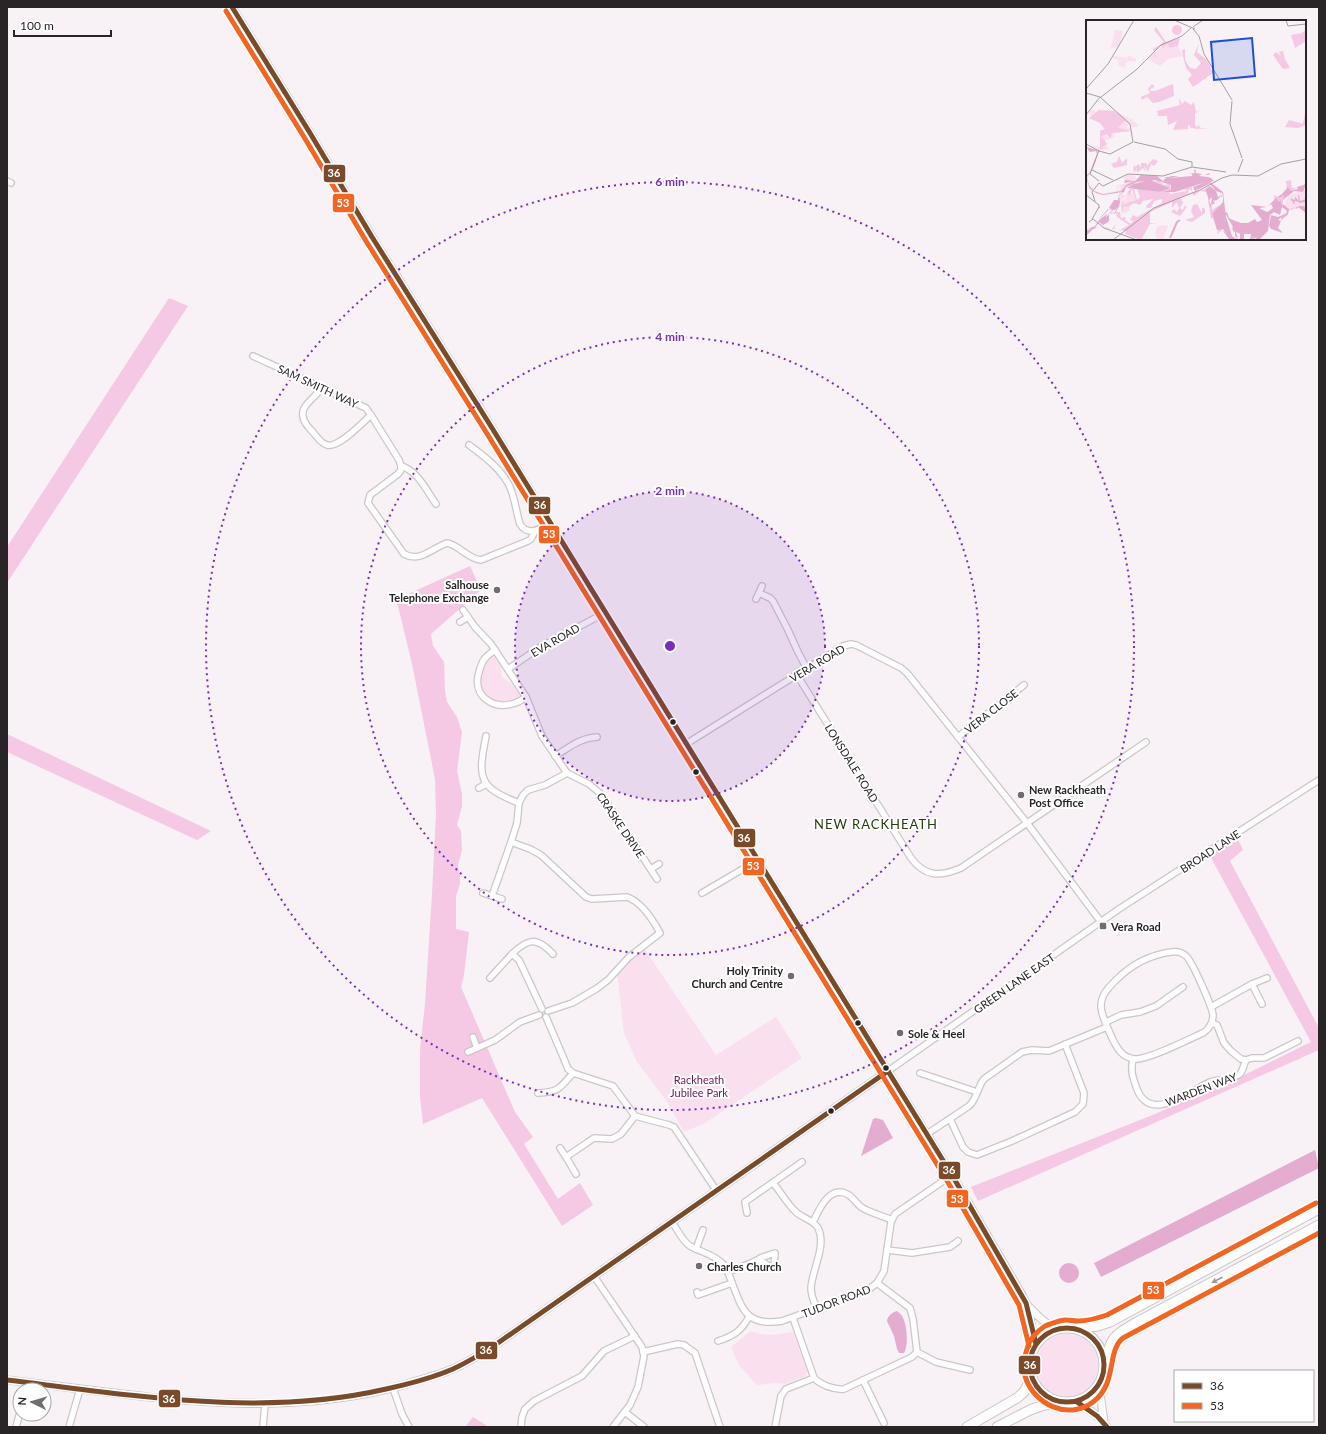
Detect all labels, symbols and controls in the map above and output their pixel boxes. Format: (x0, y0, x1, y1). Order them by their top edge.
scale bar (14, 12, 111, 38)
text: 100 m (20, 18, 54, 33)
inset map (1086, 20, 1306, 240)
line badge: 36 (323, 164, 346, 183)
text: 36 (328, 166, 341, 179)
text: 6 min (655, 174, 685, 189)
line badge: 53 (332, 193, 355, 213)
text: 53 (337, 196, 349, 209)
text: 4 min (655, 329, 685, 344)
street label: SAM SMITH WAY (276, 362, 361, 410)
text: 2 min (655, 483, 685, 498)
line badge: 36 (528, 496, 551, 515)
text: 36 (534, 498, 547, 511)
line badge: 53 (538, 525, 560, 544)
text: 53 (543, 527, 555, 540)
place label: Salhouse Telephone Exchange (389, 578, 489, 604)
marker: Salhouse Telephone Exchange (492, 585, 502, 595)
street label: EVA ROAD (528, 621, 582, 659)
centre of rings (663, 639, 677, 653)
street label: VERA ROAD (787, 642, 847, 684)
street label: VERA CLOSE (962, 686, 1020, 736)
unlabelled marker (668, 717, 678, 727)
street label: LONSDALE ROAD (823, 721, 881, 805)
unlabelled marker (691, 767, 701, 777)
place label: New Rackheath Post Office (1029, 783, 1106, 809)
street label: CRASKE DRIVE (594, 790, 648, 860)
marker: New Rackheath Post Office (1016, 790, 1026, 800)
district label: NEW RACKHEATH (814, 816, 938, 832)
street label: BROAD LANE (1178, 827, 1242, 875)
line badge: 36 (733, 828, 756, 848)
text: 36 (738, 831, 751, 844)
line badge: 53 (742, 857, 765, 876)
text: 53 (747, 859, 759, 872)
place label: Vera Road (1110, 920, 1161, 933)
marker: Vera Road (1098, 921, 1108, 931)
street label: GREEN LANE EAST (971, 950, 1057, 1016)
place label: Holy Trinity Church and Centre (691, 964, 783, 990)
marker: Holy Trinity Church and Centre (786, 971, 796, 981)
unlabelled marker (853, 1018, 863, 1028)
place label: Sole & Heel (908, 1027, 965, 1040)
marker: Sole & Heel (895, 1028, 905, 1038)
unlabelled marker (881, 1063, 891, 1073)
street label: WARDEN WAY (1163, 1069, 1239, 1109)
park label: Rackheath Jubilee Park (670, 1073, 728, 1099)
unlabelled marker (826, 1106, 836, 1116)
line badge: 36 (938, 1161, 961, 1180)
text: 36 (943, 1163, 956, 1176)
line badge: 53 (946, 1189, 969, 1208)
text: 53 (951, 1192, 963, 1205)
place label: Charles Church (707, 1260, 781, 1273)
marker: Charles Church (694, 1261, 704, 1271)
one-way arrow (1211, 1276, 1223, 1283)
line badge: 53 (1142, 1281, 1165, 1300)
street label: TUDOR ROAD (800, 1282, 872, 1320)
text: 53 (1147, 1283, 1159, 1296)
line badge: 36 (475, 1341, 498, 1360)
text: 36 (480, 1343, 493, 1356)
line badge: 36 (1018, 1355, 1041, 1375)
text: 36 (1024, 1358, 1037, 1371)
legend (1174, 1370, 1314, 1422)
text: 36 (1210, 1378, 1224, 1393)
north arrow (12, 1382, 52, 1422)
line badge: 36 (158, 1389, 181, 1408)
text: 36 (163, 1392, 176, 1405)
text: N (15, 1396, 28, 1406)
text: 53 (1210, 1398, 1224, 1413)

